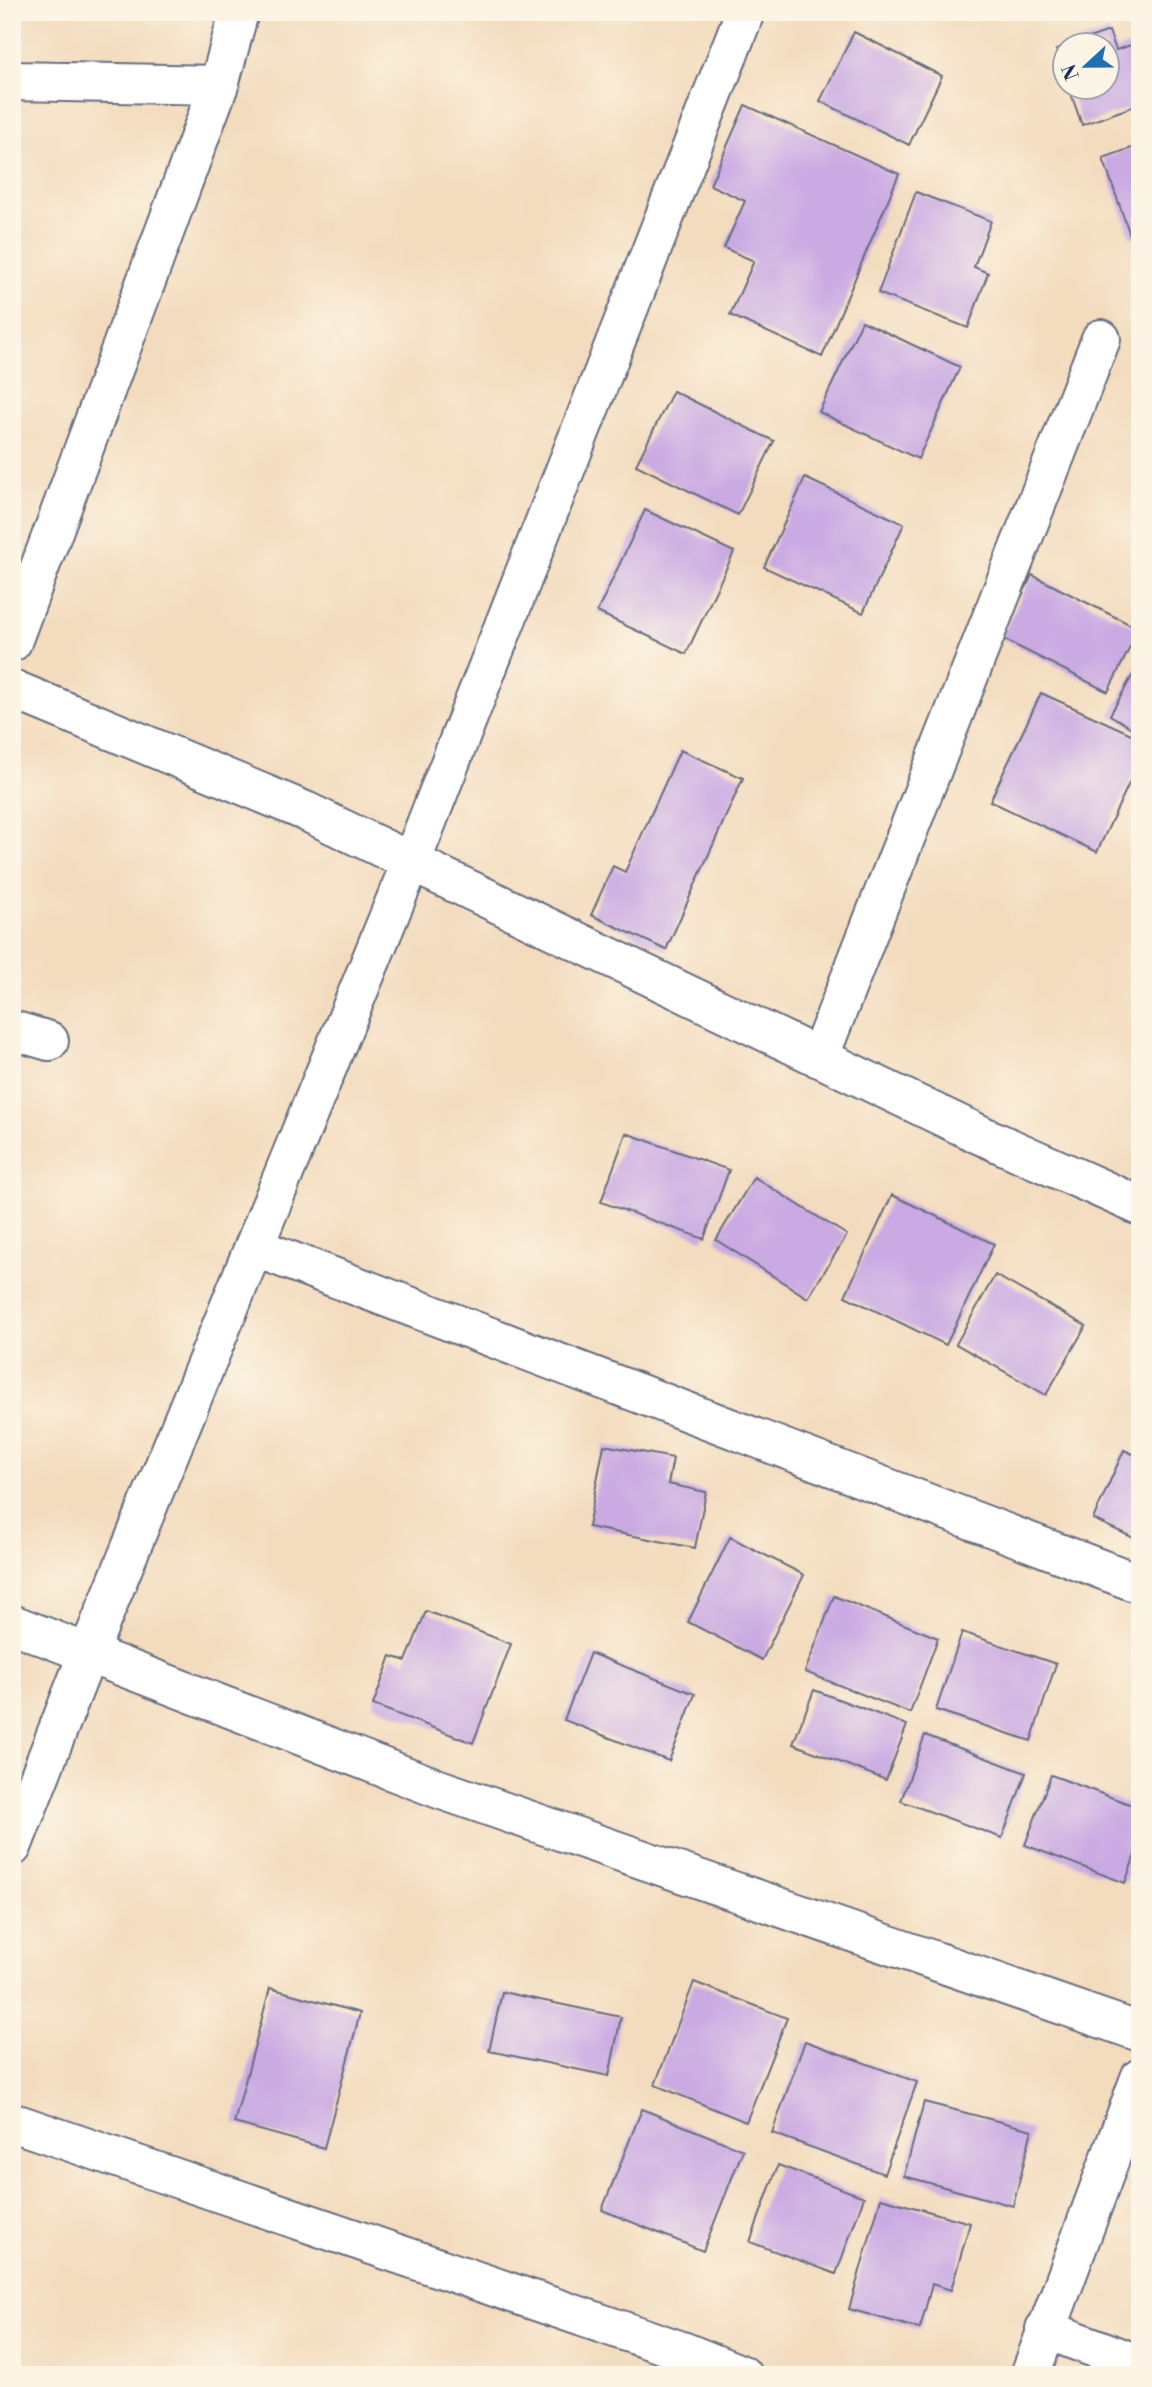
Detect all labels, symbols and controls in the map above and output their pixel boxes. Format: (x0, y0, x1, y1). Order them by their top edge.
north arrow (1050, 32, 1120, 102)
text: N (1057, 61, 1085, 83)

